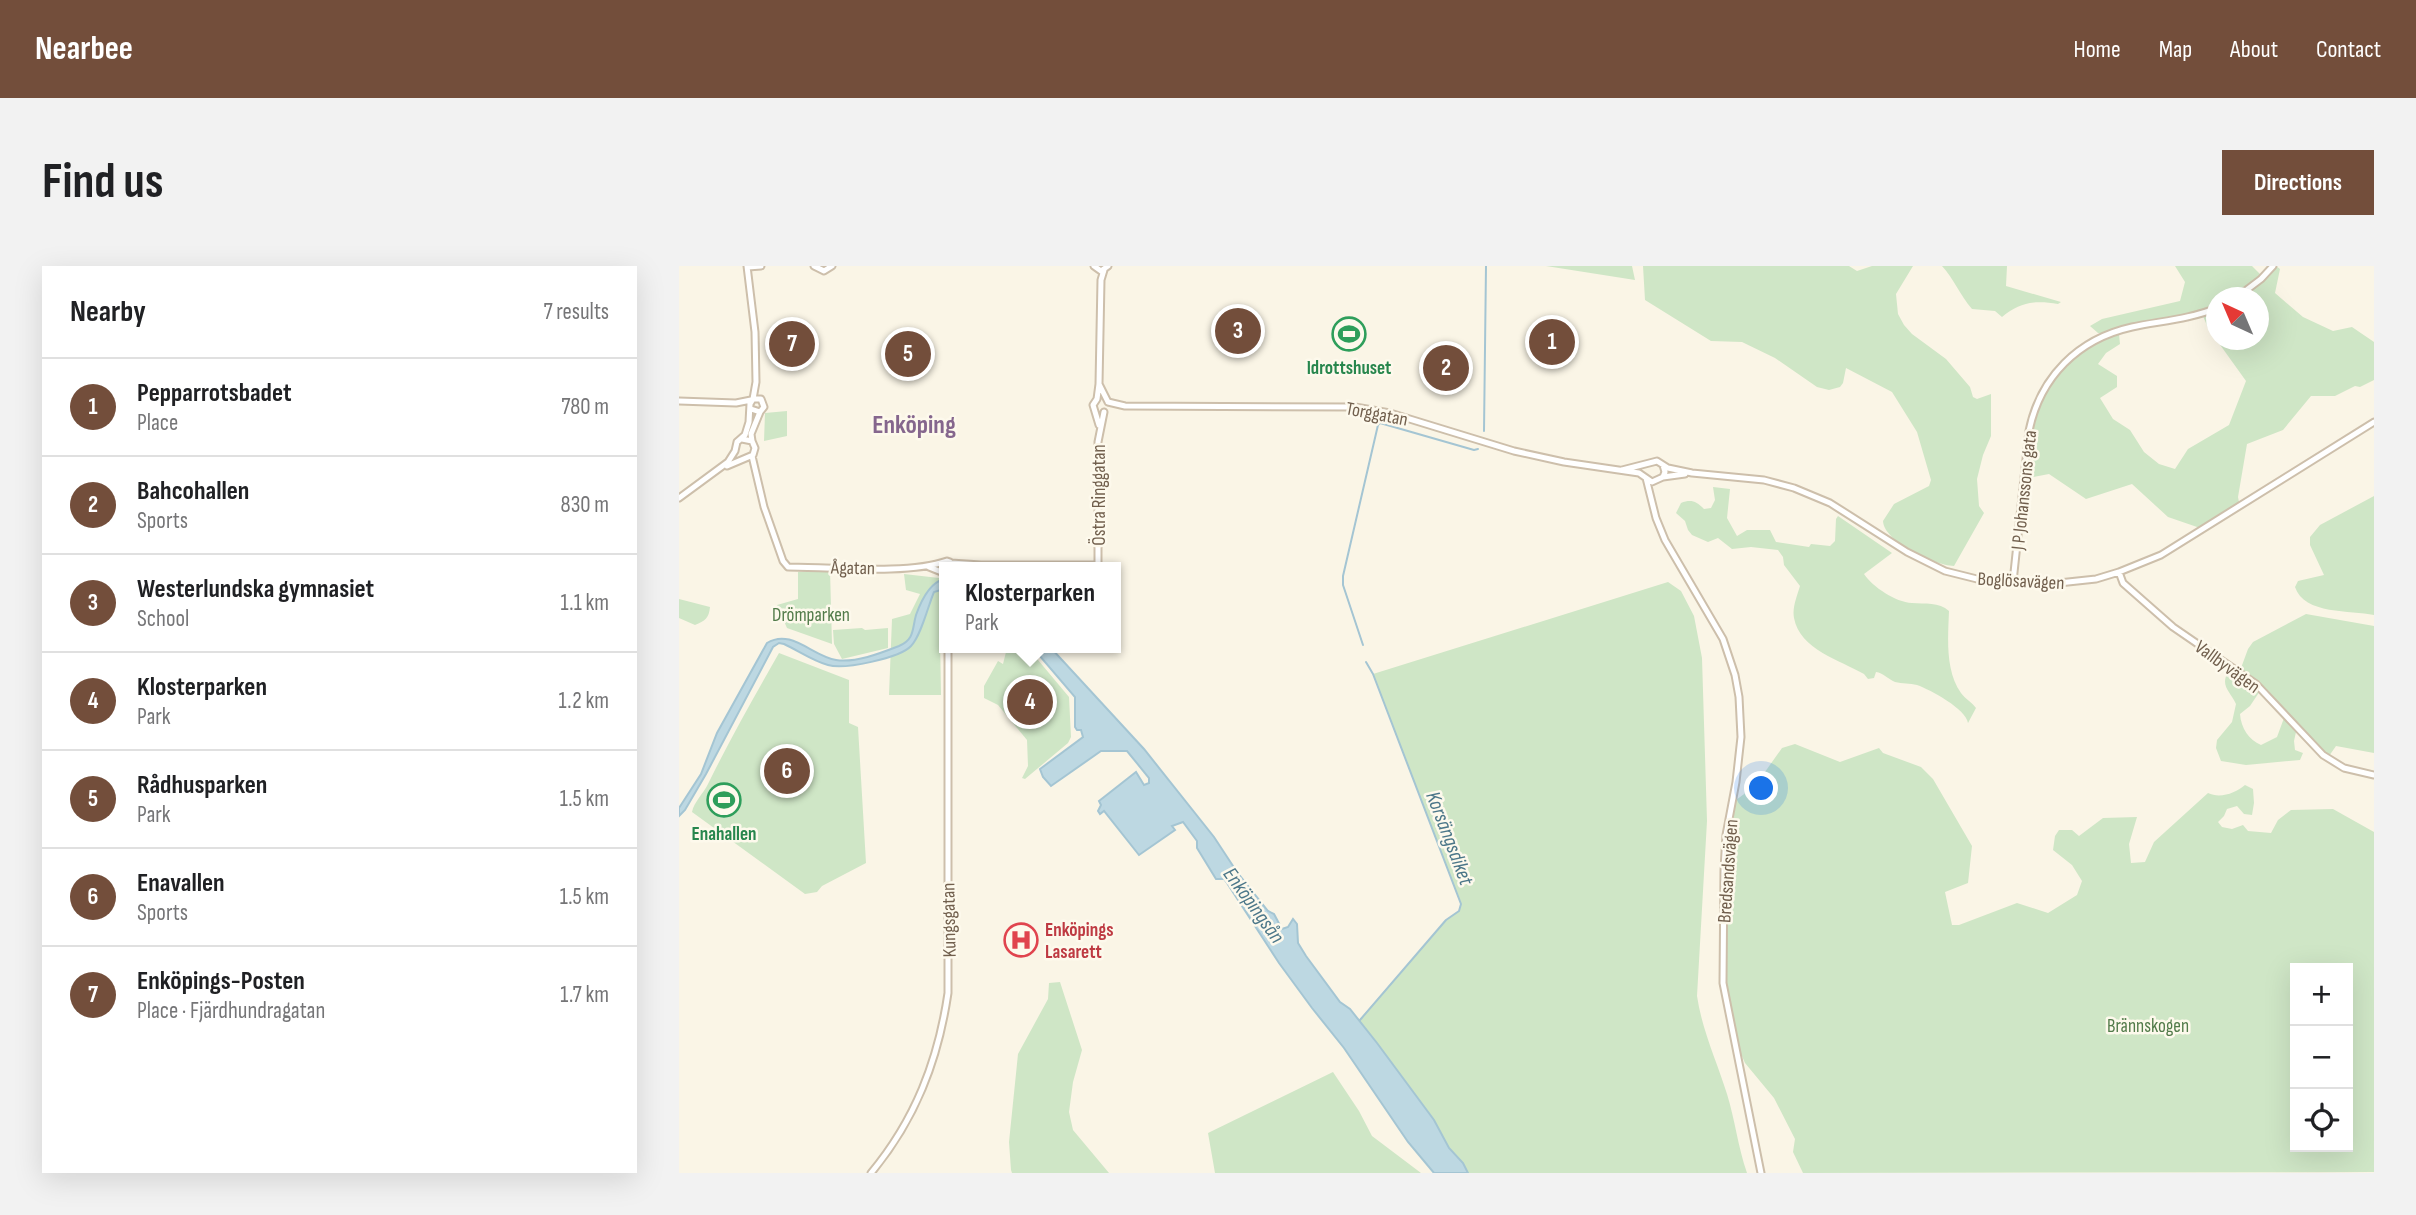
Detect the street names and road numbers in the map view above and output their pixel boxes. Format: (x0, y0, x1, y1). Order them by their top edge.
street label: Torggatan (1344, 397, 1410, 432)
street label: J P Johanssons gata (2007, 429, 2042, 552)
street label: Östra Ringgatan (1088, 444, 1111, 546)
street label: Ågatan (830, 557, 875, 580)
street label: Boglösavägen (1977, 568, 2065, 595)
street label: Vallbyvägen (2190, 636, 2264, 699)
street label: Bredsandsvägen (1713, 819, 1744, 924)
street label: Kungsgatan (937, 883, 962, 957)

